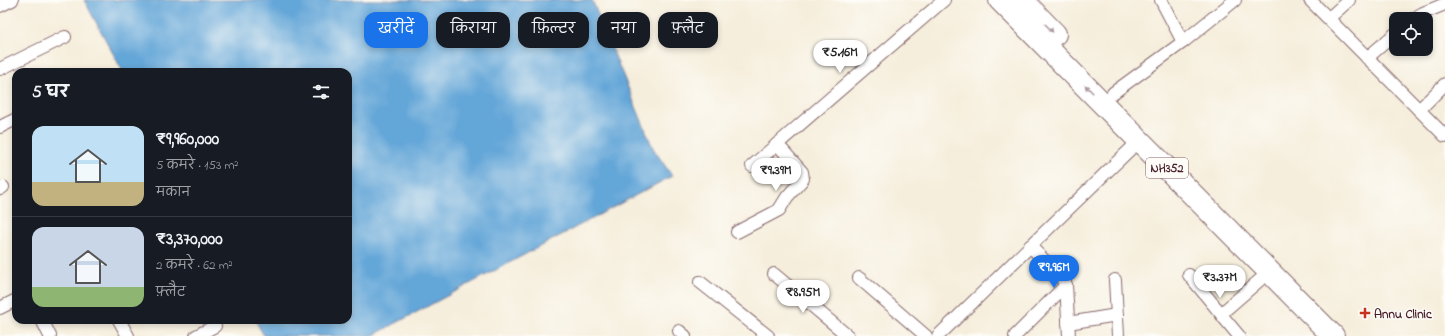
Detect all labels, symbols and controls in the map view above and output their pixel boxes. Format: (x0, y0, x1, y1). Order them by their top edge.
chip: खरीदें (364, 12, 428, 48)
chip: किराया (436, 12, 510, 48)
chip: फ़िल्टर (518, 12, 589, 48)
chip: नया (597, 12, 650, 48)
chip: फ़्लैट (658, 12, 718, 48)
map controls (1389, 12, 1433, 56)
button: locate (1389, 12, 1433, 56)
one-way arrow (1044, 23, 1054, 33)
pin: ₹5.16M (807, 40, 873, 74)
text: ₹5.16M (822, 43, 858, 62)
text: 5 घर (32, 80, 69, 105)
icon: filters (310, 81, 332, 103)
one-way arrow (1084, 84, 1094, 94)
text: ₹9,960,000 (156, 127, 219, 152)
icon: home (64, 142, 112, 190)
text: 5 कमरे · 153 m² (156, 156, 238, 175)
pin: ₹9.39M (743, 158, 809, 192)
road number: NH352 (1146, 158, 1188, 178)
text: ₹9.39M (760, 161, 792, 180)
text: मकान (156, 183, 190, 202)
text: ₹3,370,000 (156, 227, 222, 252)
icon: home (64, 243, 112, 291)
pin: ₹9.96M (1021, 255, 1087, 289)
text: 2 कमरे · 62 m² (156, 256, 233, 275)
text: ₹9.96M (1038, 258, 1070, 277)
pin: ₹3.37M (1187, 265, 1253, 299)
text: ₹3.37M (1203, 268, 1237, 287)
pin: ₹8.95M (770, 280, 836, 314)
text: फ़्लैट (156, 283, 186, 302)
text: ₹8.95M (786, 283, 820, 302)
place label: Annu Clinic (1374, 305, 1433, 324)
marker: Annu Clinic (1359, 307, 1371, 319)

